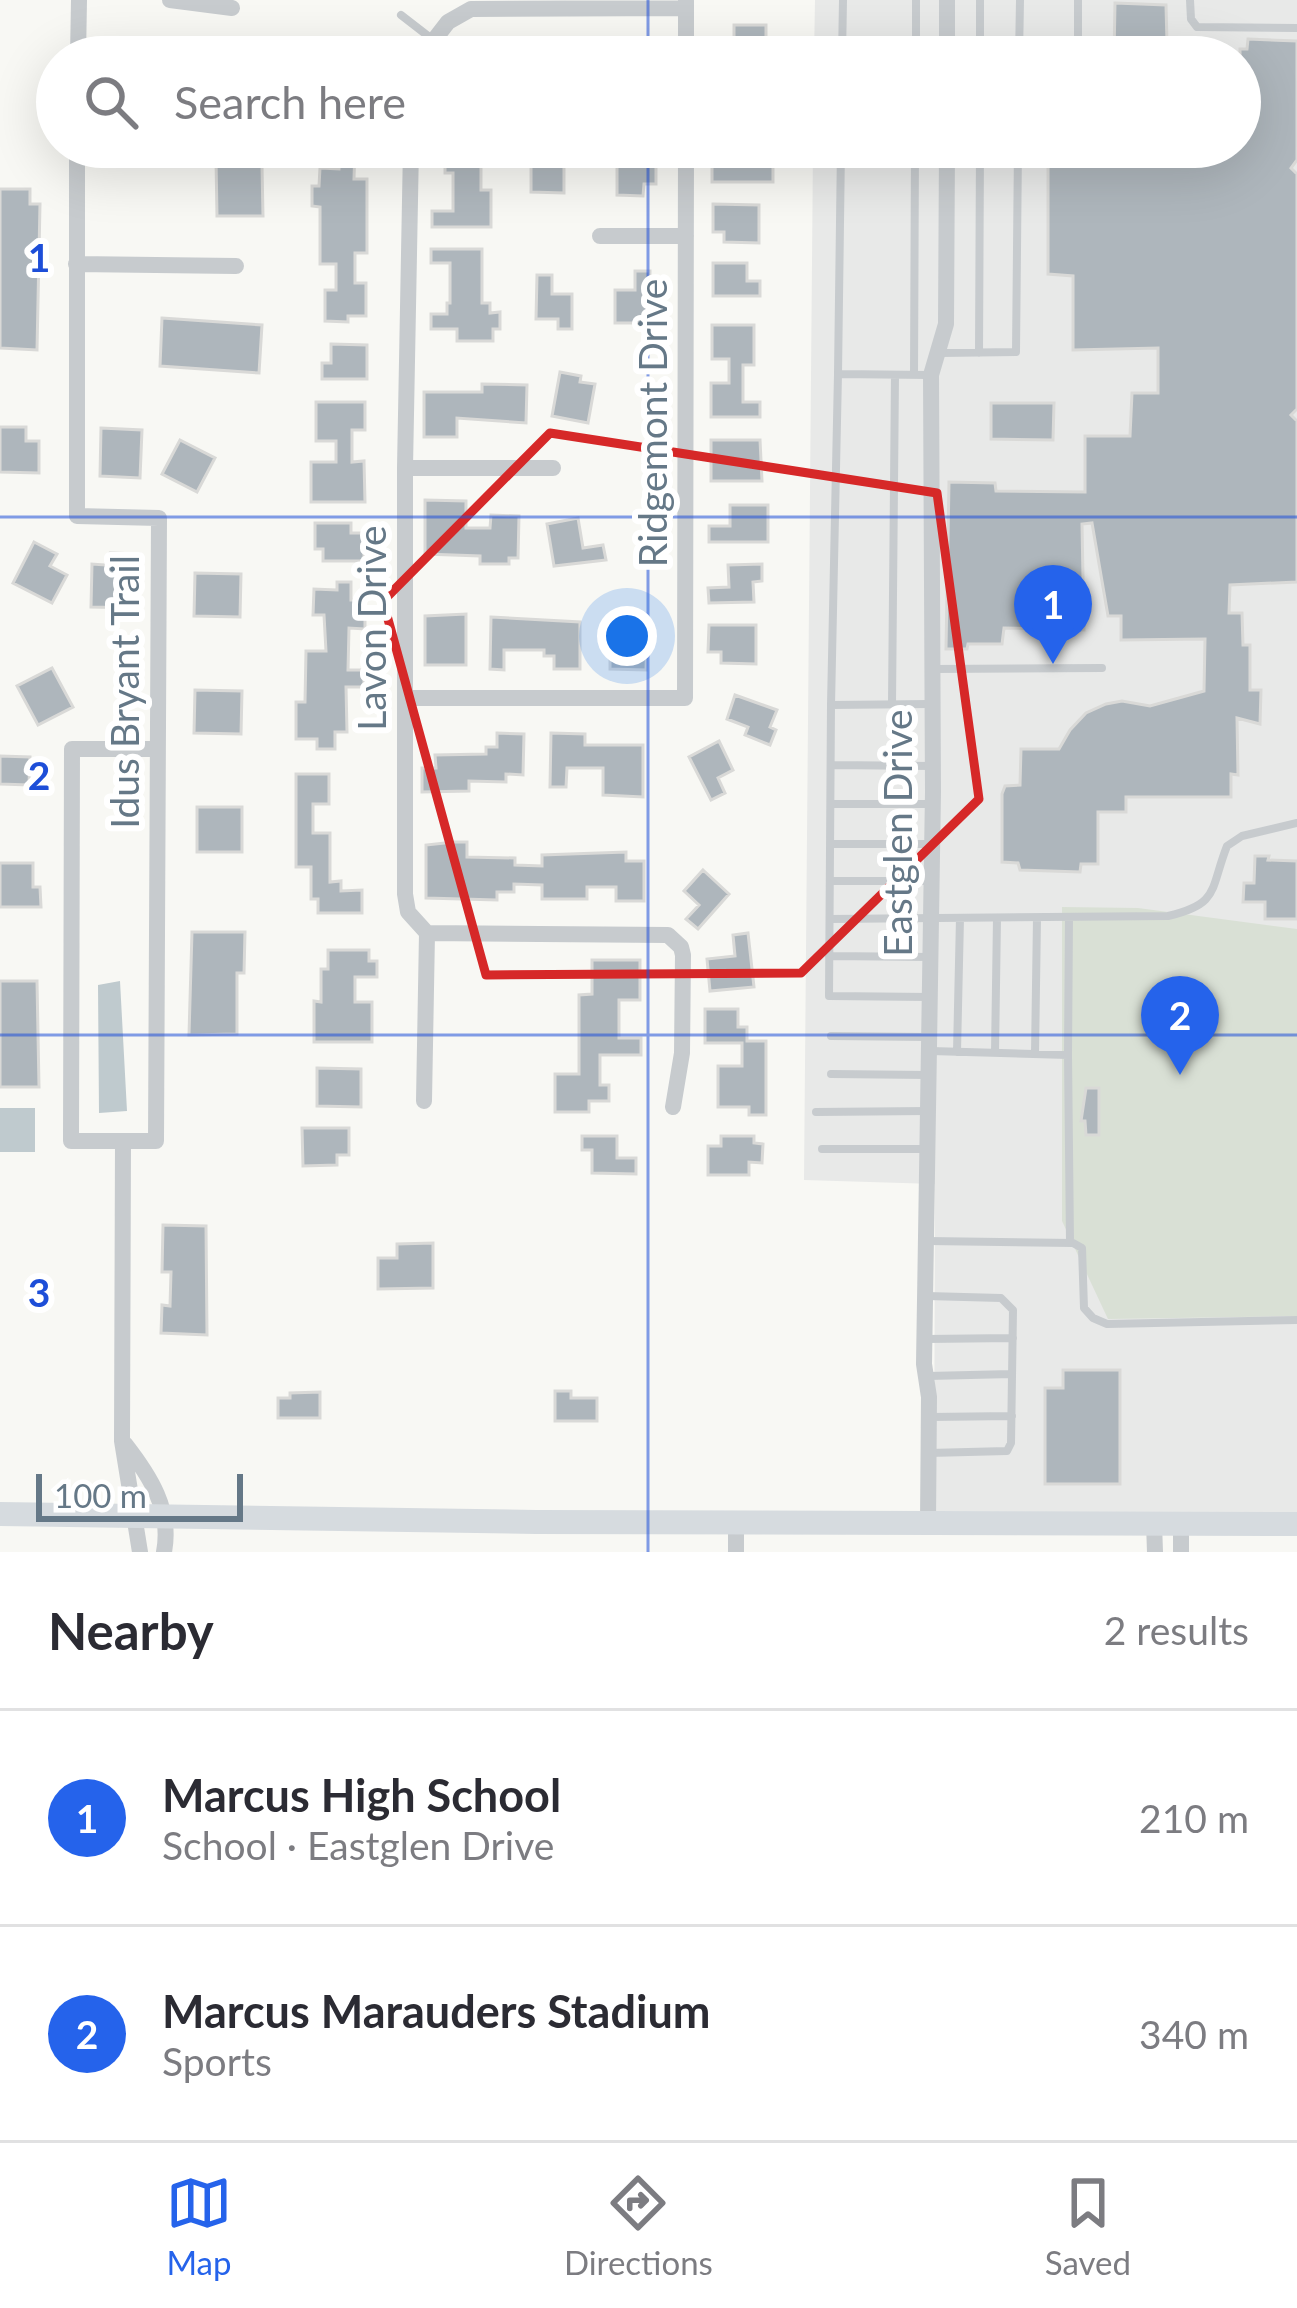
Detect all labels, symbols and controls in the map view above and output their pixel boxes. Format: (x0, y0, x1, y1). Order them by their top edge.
search box (36, 36, 1261, 168)
icon: search (78, 69, 144, 135)
text: Search here (174, 75, 406, 129)
text: 1 (28, 234, 50, 280)
street label: Ridgemont Drive (629, 279, 675, 567)
street label: Lavon Drive (348, 525, 394, 731)
street label: Idus Bryant Trail (101, 555, 147, 829)
pin: 1 (1014, 565, 1092, 664)
your location (597, 606, 657, 666)
street label: Eastglen Drive (874, 709, 920, 957)
text: 2 (28, 752, 50, 798)
pin: 2 (1141, 976, 1219, 1075)
text: 3 (28, 1269, 50, 1315)
scale bar (36, 1468, 243, 1521)
text: 100 m (54, 1475, 147, 1515)
text: Nearby (48, 1600, 214, 1661)
text: 2 results (1104, 1607, 1249, 1653)
text: Marcus High School (162, 1768, 561, 1822)
text: 1 (76, 1795, 98, 1841)
text: 210 m (1139, 1795, 1249, 1841)
text: School · Eastglen Drive (162, 1822, 554, 1868)
text: Marcus Marauders Stadium (162, 1984, 710, 2038)
text: 2 (76, 2011, 98, 2057)
text: 340 m (1139, 2011, 1249, 2057)
text: Sports (162, 2038, 272, 2084)
tab: Map (166, 2170, 232, 2282)
tab: Directions (564, 2170, 713, 2282)
tab: Saved (1045, 2170, 1131, 2282)

